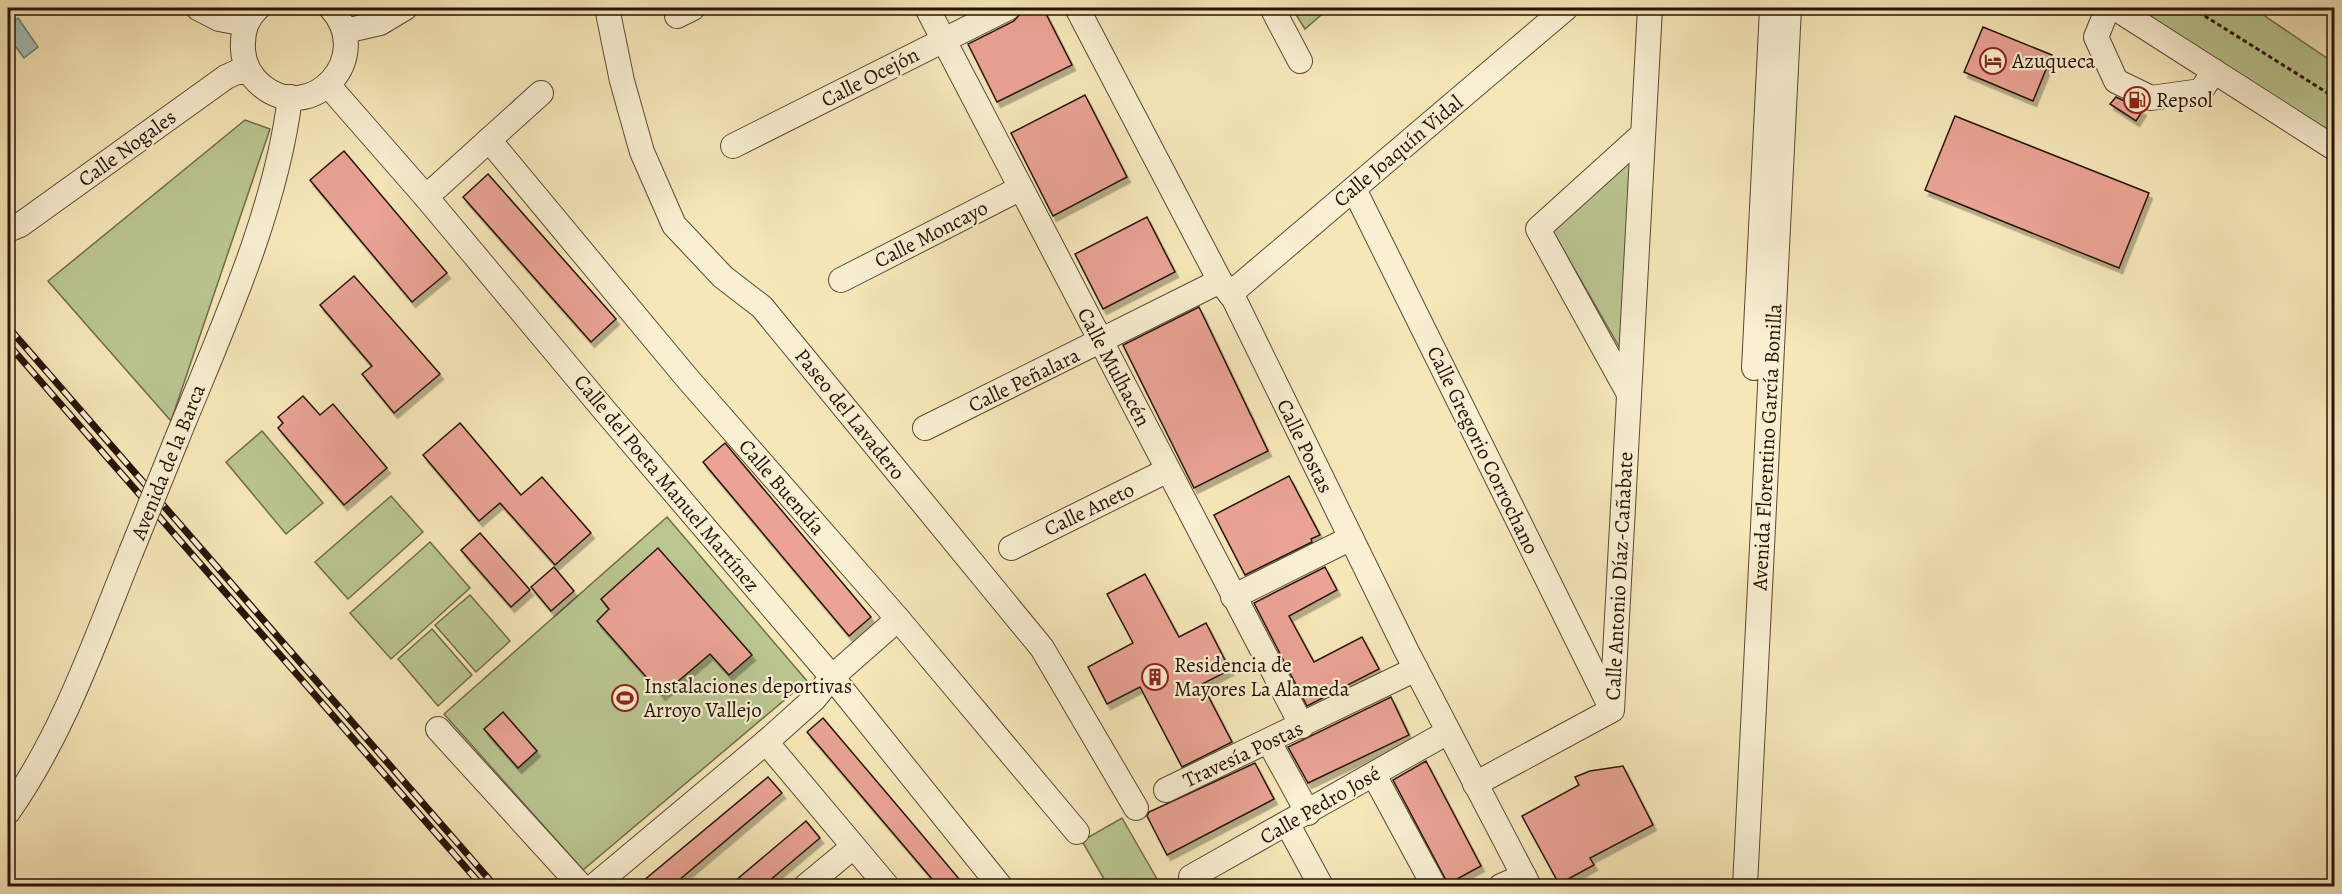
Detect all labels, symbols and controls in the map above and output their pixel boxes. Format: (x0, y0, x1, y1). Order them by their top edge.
street label: Calle Ocejón (816, 40, 924, 114)
hotel icon: Azuqueca (1978, 46, 2008, 76)
place label: Azuqueca (2011, 47, 2096, 75)
fuel station icon: Repsol (2122, 85, 2152, 115)
place label: Repsol (2156, 86, 2213, 114)
street label: Calle Joaquín Vidal (1327, 89, 1469, 213)
street label: Calle Nogales (72, 103, 182, 193)
street label: Calle Moncayo (870, 193, 992, 275)
street label: Calle Mulhacén (1071, 303, 1157, 431)
street label: Avenida Florentino García Bonilla (1745, 303, 1789, 592)
street label: Calle Peñalara (964, 341, 1085, 419)
street label: Calle Gregorio Corrochano (1420, 341, 1546, 559)
street label: Paseo del Lavadero (788, 343, 912, 485)
street label: Calle del Poeta Manuel Martínez (568, 368, 766, 598)
street label: Avenida de la Barca (124, 380, 212, 545)
street label: Calle Postas (1270, 394, 1340, 498)
street label: Calle Buendía (733, 433, 832, 541)
street label: Calle Antonio Díaz-Cañabate (1599, 451, 1639, 701)
street label: Calle Aneto (1039, 475, 1139, 543)
place label: Residencia de Mayores La Alameda (1174, 651, 1350, 703)
building icon: Residencia de Mayores La Alameda (1140, 662, 1170, 692)
place label: Instalaciones deportivas Arroyo Vallejo (643, 672, 852, 724)
sports icon: Instalaciones deportivas Arroyo Vallejo (610, 683, 640, 713)
street label: Travesía Postas (1178, 714, 1308, 794)
street label: Calle Pedro José (1255, 759, 1385, 851)

